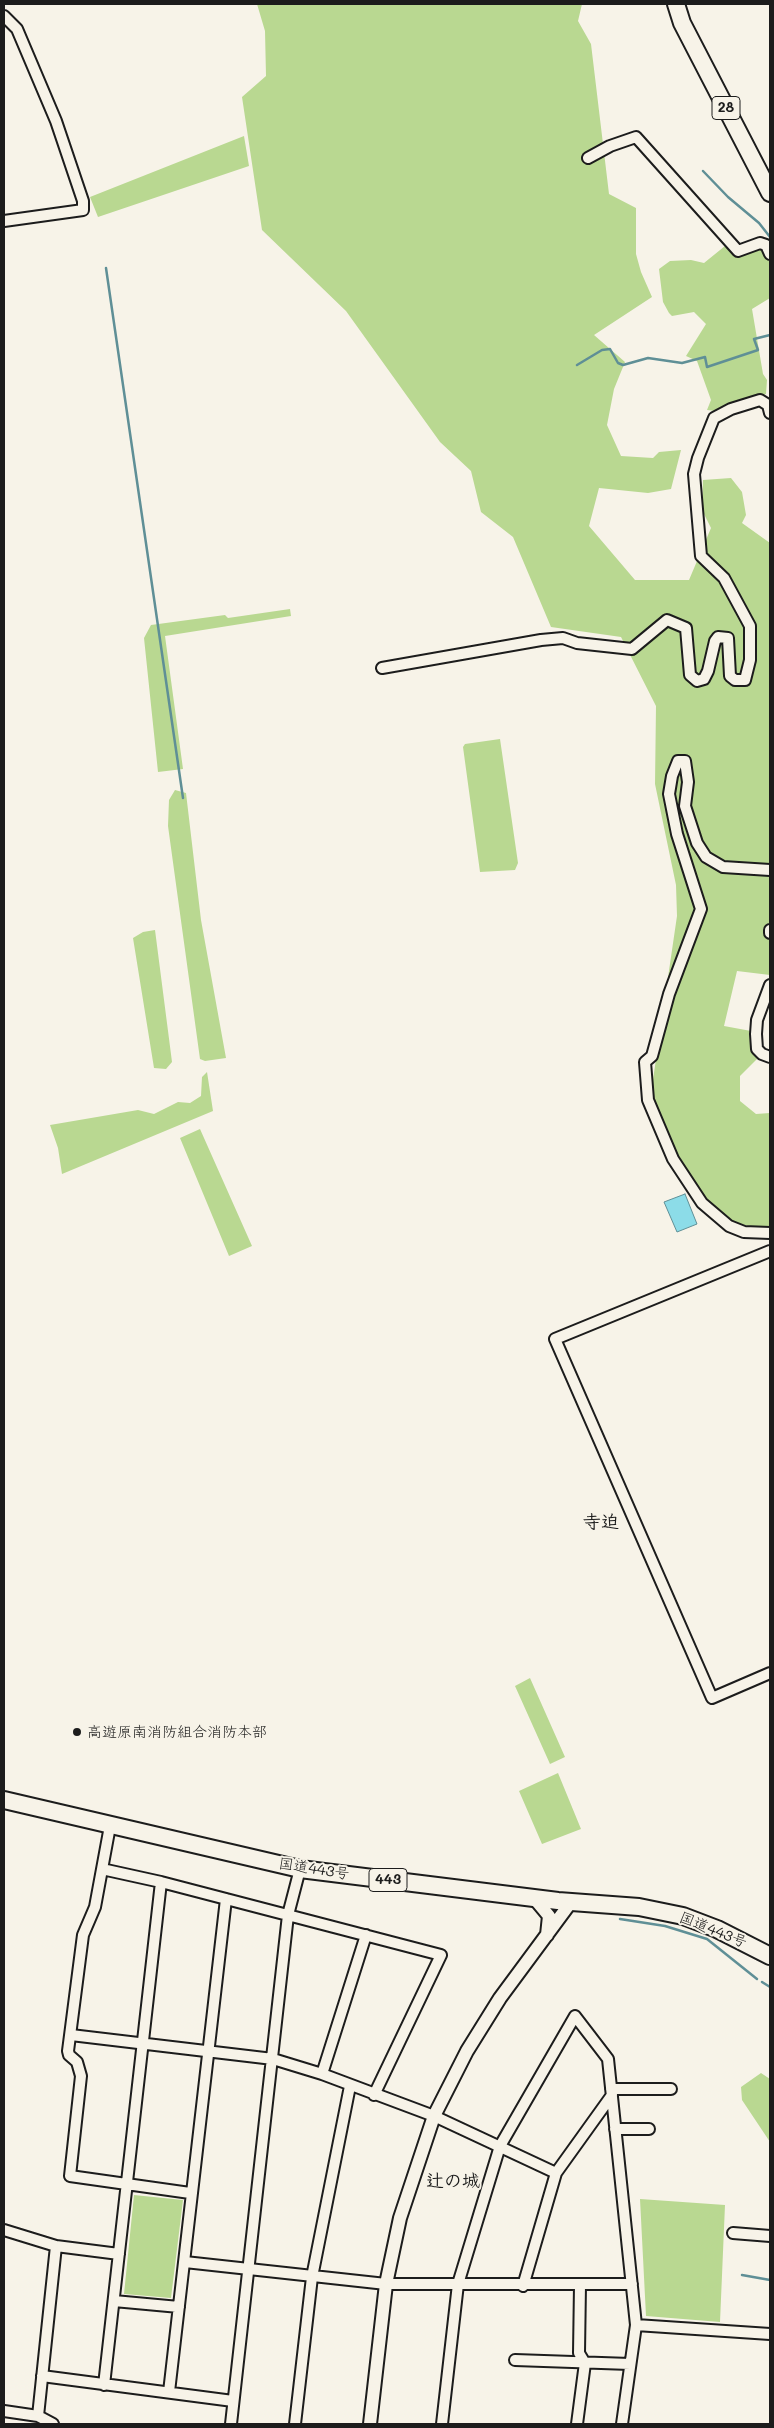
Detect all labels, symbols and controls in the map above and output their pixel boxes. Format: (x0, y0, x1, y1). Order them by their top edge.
road number: 28 (712, 96, 740, 120)
district label: 寺迫 (583, 1511, 619, 1533)
place label: 高遊原南消防組合消防本部 (87, 1723, 267, 1741)
marker: 高遊原南消防組合消防本部 (71, 1726, 83, 1738)
street label: 国道443号 (277, 1855, 351, 1883)
road number: 443 (369, 1868, 407, 1892)
street label: 国道443号 (677, 1908, 749, 1952)
district label: 辻の城 (426, 2170, 480, 2192)

